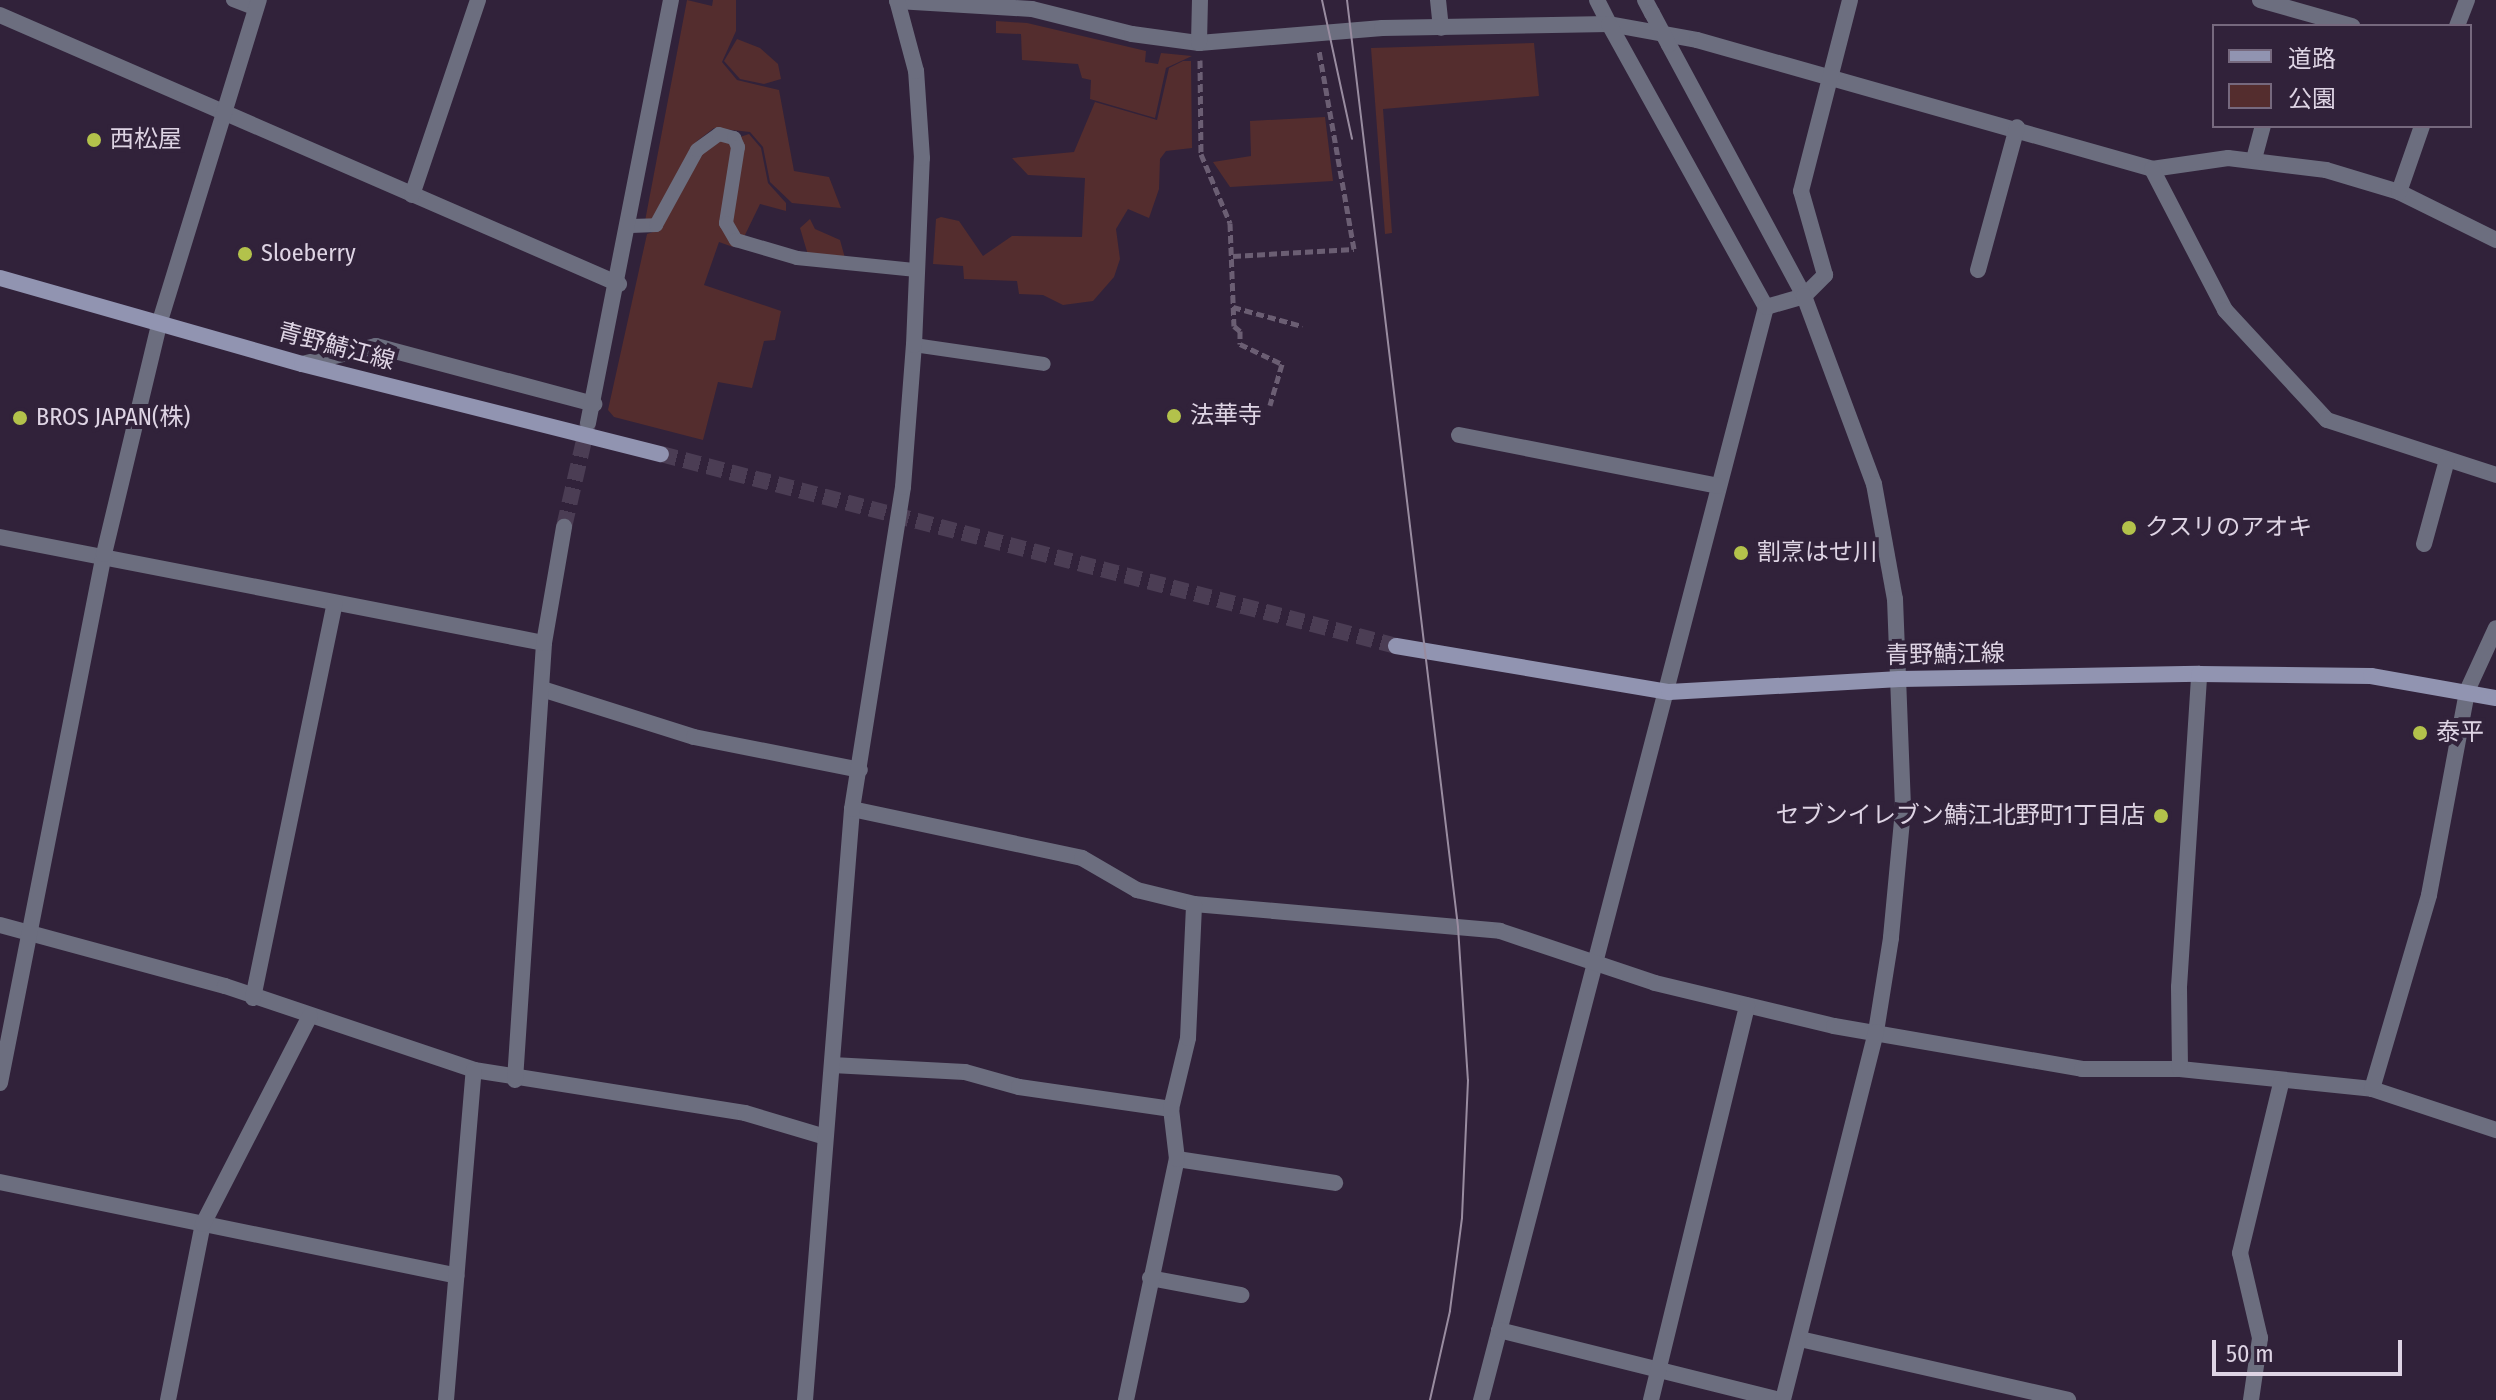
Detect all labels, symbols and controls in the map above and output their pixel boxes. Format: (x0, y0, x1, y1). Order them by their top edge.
legend (2212, 24, 2472, 128)
text: 道路 (2288, 45, 2336, 73)
text: 公園 (2288, 85, 2336, 113)
place label: 西松屋 (110, 126, 182, 154)
marker: 西松屋 (85, 131, 103, 149)
place label: Sloeberry (261, 240, 356, 268)
marker: Sloeberry (236, 245, 254, 263)
street label: 青野鯖江線 (274, 318, 398, 376)
place label: 法華寺 (1190, 402, 1262, 430)
place label: BROS JAPAN(株) (36, 404, 190, 432)
marker: 法華寺 (1165, 407, 1183, 425)
marker: BROS JAPAN(株) (11, 409, 29, 427)
place label: クスリのアオキ (2145, 514, 2313, 542)
marker: クスリのアオキ (2120, 519, 2138, 537)
place label: 割烹はせ川 (1757, 539, 1877, 567)
marker: 割烹はせ川 (1732, 544, 1750, 562)
street label: 青野鯖江線 (1885, 640, 2005, 670)
place label: 泰平 (2436, 719, 2484, 747)
marker: 泰平 (2411, 724, 2429, 742)
place label: セブンイレブン鯖江北野町1丁目店 (1776, 802, 2145, 830)
marker: セブンイレブン鯖江北野町1丁目店 (2152, 807, 2170, 825)
scale bar (2216, 1324, 2406, 1374)
text: 50 m (2226, 1340, 2274, 1368)

